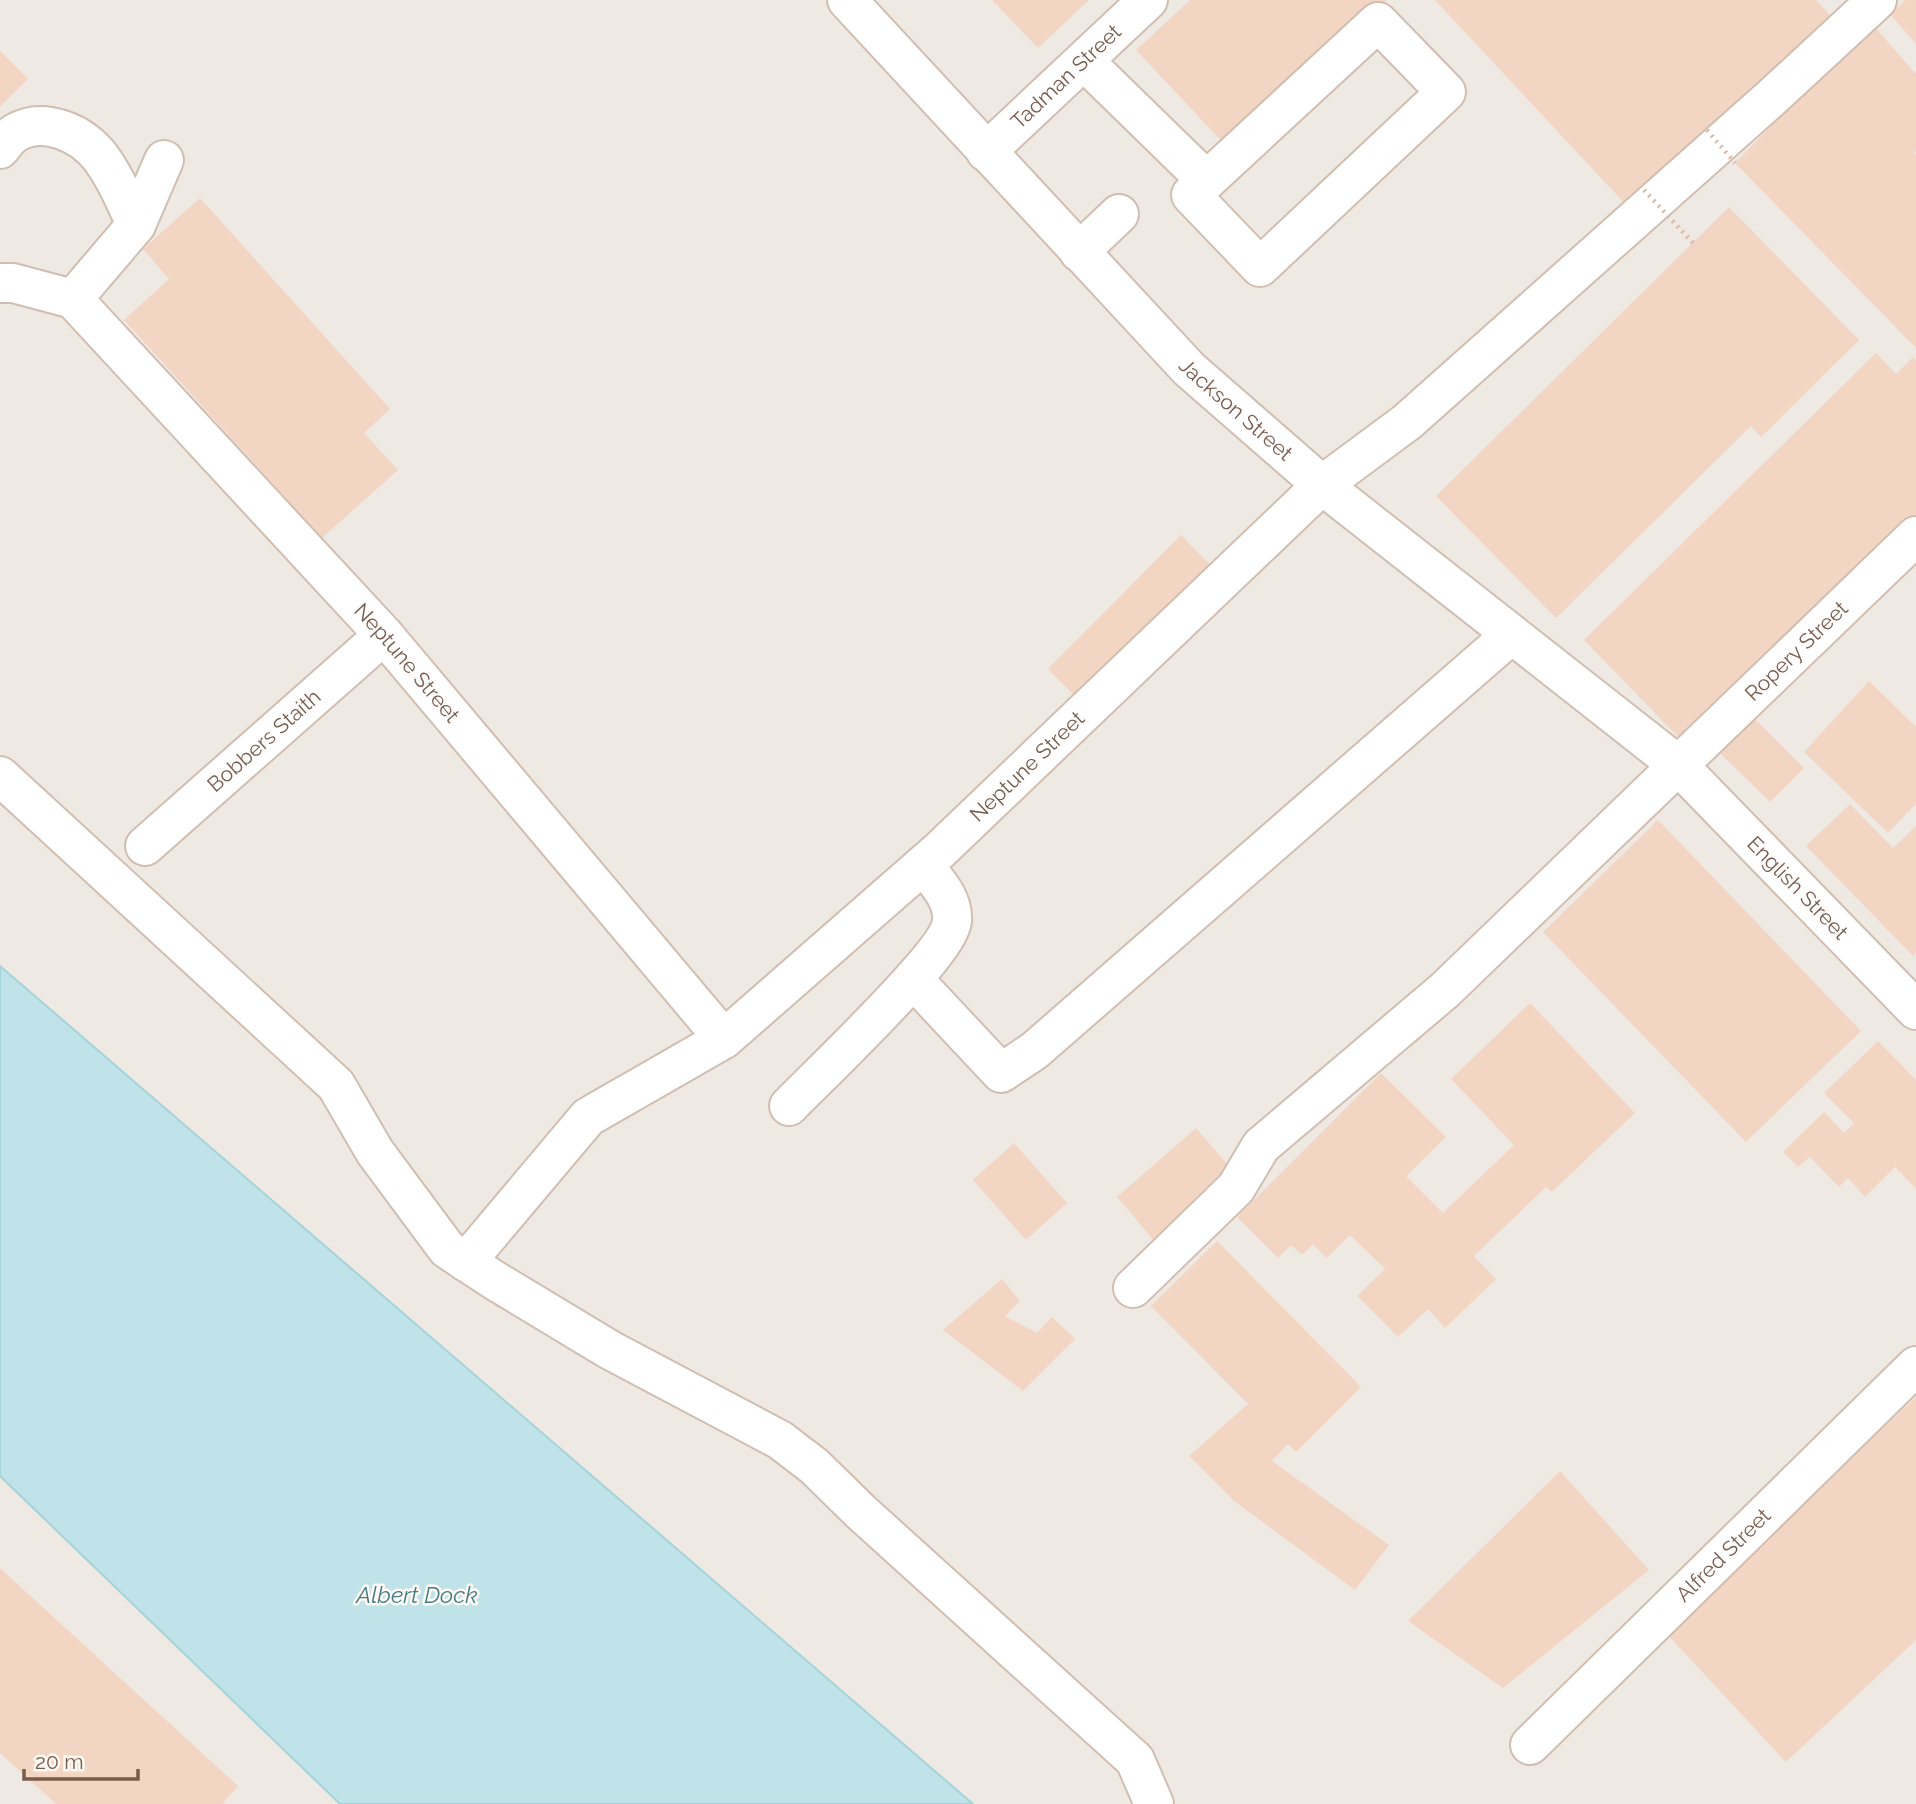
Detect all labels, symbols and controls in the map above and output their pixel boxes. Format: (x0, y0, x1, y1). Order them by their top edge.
street label: Tadman Street (1006, 19, 1126, 134)
street label: Jackson Street (1174, 353, 1298, 466)
street label: Ropery Street (1740, 596, 1853, 706)
street label: Neptune Street (349, 598, 465, 727)
street label: Bobbers Staith (202, 684, 326, 797)
street label: Neptune Street (964, 706, 1089, 827)
street label: English Street (1742, 831, 1854, 945)
street label: Alfred Street (1670, 1503, 1776, 1607)
water label: Albert Dock (354, 1581, 478, 1608)
scale bar (24, 1738, 138, 1782)
text: 20 m (35, 1749, 83, 1774)

